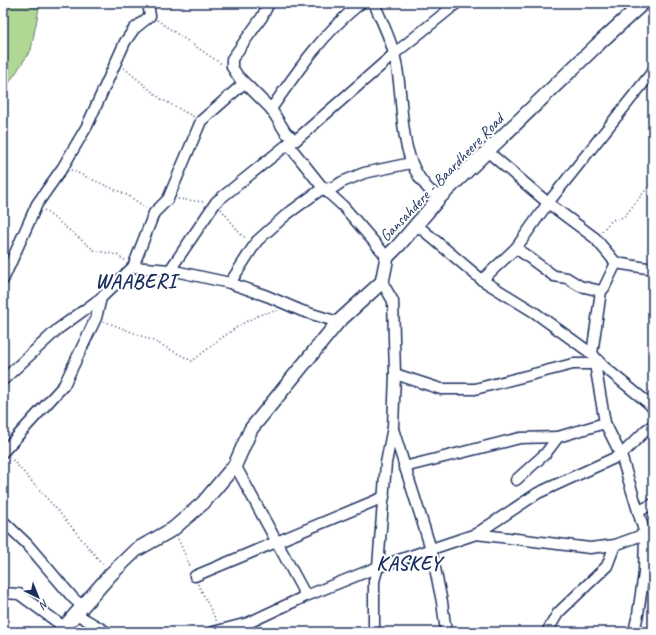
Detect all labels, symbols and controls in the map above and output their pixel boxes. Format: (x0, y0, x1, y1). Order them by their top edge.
street label: Gansahdere - Baardheere Road (375, 108, 510, 246)
district label: WAABERI (95, 269, 181, 294)
district label: KASKEY (376, 551, 445, 576)
north arrow (18, 577, 58, 617)
text: N (36, 597, 52, 613)

